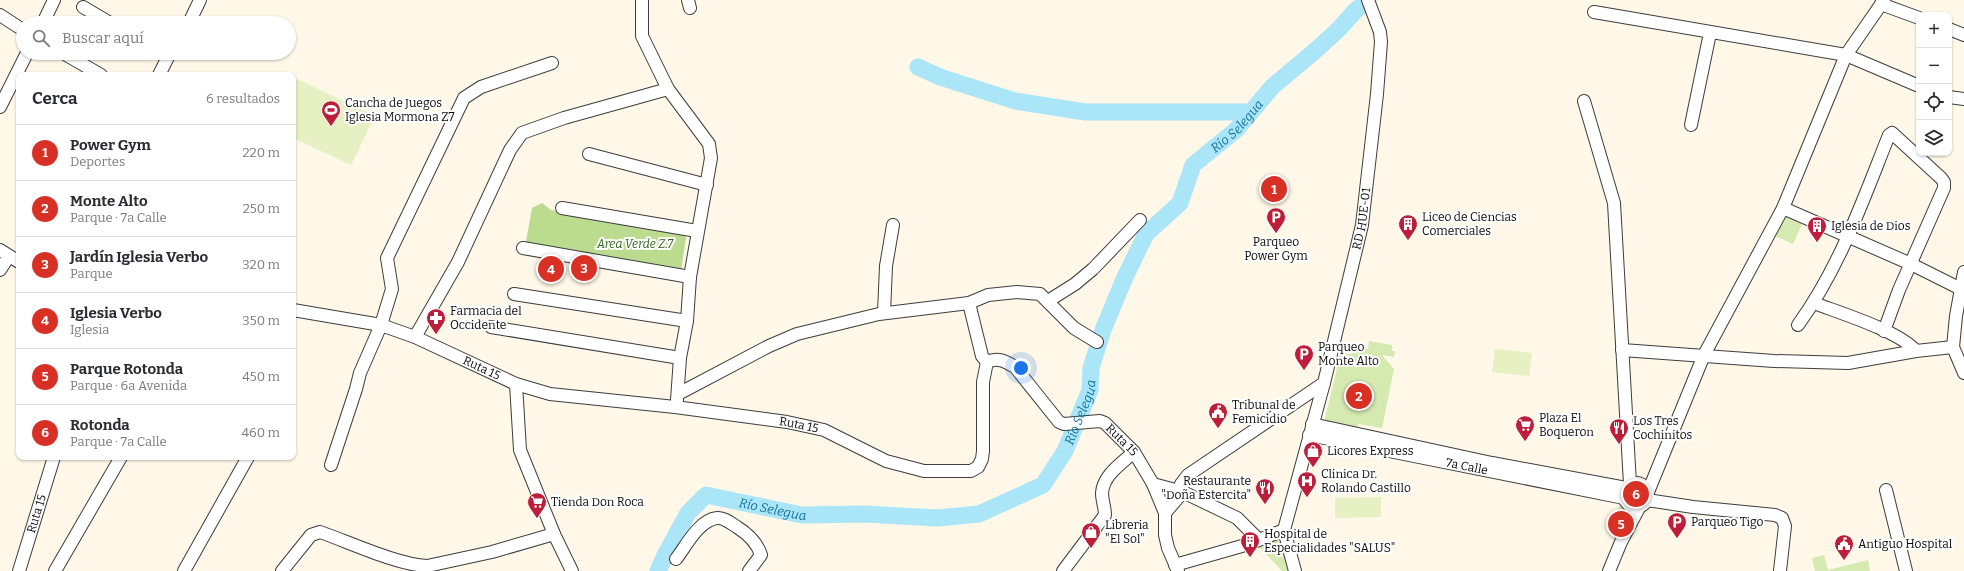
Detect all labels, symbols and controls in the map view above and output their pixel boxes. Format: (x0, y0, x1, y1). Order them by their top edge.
map controls (1916, 12, 1952, 156)
button: + (1916, 12, 1952, 48)
search box (16, 16, 296, 60)
icon: search (30, 27, 52, 49)
text: Buscar aquí (62, 29, 144, 47)
button: − (1916, 48, 1952, 84)
button: locate (1916, 84, 1952, 120)
text: Cerca (32, 88, 77, 109)
text: 6 resultados (206, 91, 280, 106)
place label: Cancha de Juegos Iglesia Mormona Z7 (345, 96, 455, 124)
water label: Río Selegua (1207, 96, 1266, 155)
sports icon: Cancha de Juegos Iglesia Mormona Z7 (320, 99, 342, 127)
button: layers (1916, 120, 1952, 156)
text: Power Gym (70, 136, 151, 154)
text: 1 (42, 145, 48, 160)
text: 220 m (243, 145, 280, 160)
text: Deportes (70, 154, 125, 169)
pin: 1 (1261, 174, 1287, 204)
street label: RD HUE-01 (1349, 187, 1373, 251)
text: Monte Alto (70, 192, 148, 210)
text: 2 (41, 201, 49, 216)
text: 250 m (243, 201, 280, 216)
parking icon: Parqueo Power Gym (1265, 206, 1287, 234)
text: Parque · 7a Calle (70, 210, 167, 225)
place label: Liceo de Ciencias Comerciales (1422, 210, 1517, 238)
building icon: Liceo de Ciencias Comerciales (1397, 213, 1419, 241)
building icon: Iglesia de Dios (1806, 215, 1828, 243)
place label: Iglesia de Dios (1831, 219, 1911, 233)
place label: Parqueo Power Gym (1244, 235, 1308, 263)
park label: Area Verde Z.7 (596, 237, 674, 251)
text: Jardín Iglesia Verbo (70, 248, 208, 266)
pin: 3 (571, 253, 597, 283)
pin: 4 (538, 254, 564, 284)
text: 3 (41, 257, 49, 272)
text: 320 m (242, 257, 280, 272)
text: Parque (70, 266, 113, 281)
text: Iglesia Verbo (70, 304, 162, 322)
place label: Farmacia del Occidente (450, 304, 522, 332)
pharmacy icon: Farmacia del Occidente (425, 307, 447, 335)
text: 4 (41, 313, 49, 328)
text: 350 m (242, 313, 280, 328)
text: Iglesia (70, 322, 109, 337)
place label: Parqueo Monte Alto (1318, 340, 1379, 368)
parking icon: Parqueo Monte Alto (1293, 343, 1315, 371)
street label: Ruta 15 (461, 353, 503, 383)
your location (1011, 358, 1031, 378)
text: Parque Rotonda (70, 360, 183, 378)
text: 5 (41, 369, 49, 384)
text: 450 m (242, 369, 280, 384)
text: Parque · 6a Avenida (70, 378, 187, 393)
water label: Río Selegua (1061, 379, 1098, 447)
pin: 2 (1346, 381, 1372, 411)
place label: Tribunal de Femicidio (1232, 398, 1296, 426)
public building icon: Tribunal de Femicidio (1207, 401, 1229, 429)
place label: Plaza El Boqueron (1539, 411, 1594, 439)
street label: Ruta 15 (778, 414, 820, 436)
supermarket icon: Plaza El Boqueron (1514, 414, 1536, 442)
place label: Los Tres Cochinitos (1633, 414, 1693, 442)
text: Rotonda (70, 416, 130, 434)
restaurant icon: Los Tres Cochinitos (1608, 417, 1630, 445)
street label: Ruta 15 (1103, 421, 1141, 459)
text: 6 (41, 425, 49, 440)
text: 460 m (241, 425, 280, 440)
text: Parque · 7a Calle (70, 434, 167, 449)
shop icon: Licores Express (1302, 440, 1324, 468)
place label: Licores Express (1327, 444, 1414, 458)
street label: 7a Calle (1445, 456, 1489, 478)
place label: Clinica Dr. Rolando Castillo (1321, 467, 1411, 495)
hospital icon: Clinica Dr. Rolando Castillo (1296, 470, 1318, 498)
place label: Restaurante "Doña Estercita" (1161, 474, 1251, 502)
restaurant icon: Restaurante "Doña Estercita" (1254, 477, 1276, 505)
pin: 6 (1623, 479, 1649, 509)
supermarket icon: Tienda Don Roca (526, 491, 548, 519)
street label: Ruta 15 (24, 493, 49, 535)
place label: Tienda Don Roca (551, 495, 644, 509)
water label: Río Selegua (738, 495, 807, 523)
pin: 5 (1608, 509, 1634, 539)
parking icon: Parqueo Tigo (1666, 511, 1688, 539)
place label: Parqueo Tigo (1691, 515, 1764, 529)
place label: Libreria "El Sol" (1105, 518, 1149, 546)
shop icon: Libreria "El Sol" (1080, 521, 1102, 549)
place label: Hospital de Especialidades "SALUS" (1264, 527, 1395, 555)
building icon: Hospital de Especialidades "SALUS" (1239, 530, 1261, 558)
public building icon: Antiguo Hospital (1833, 533, 1855, 561)
place label: Antiguo Hospital (1858, 537, 1953, 551)

